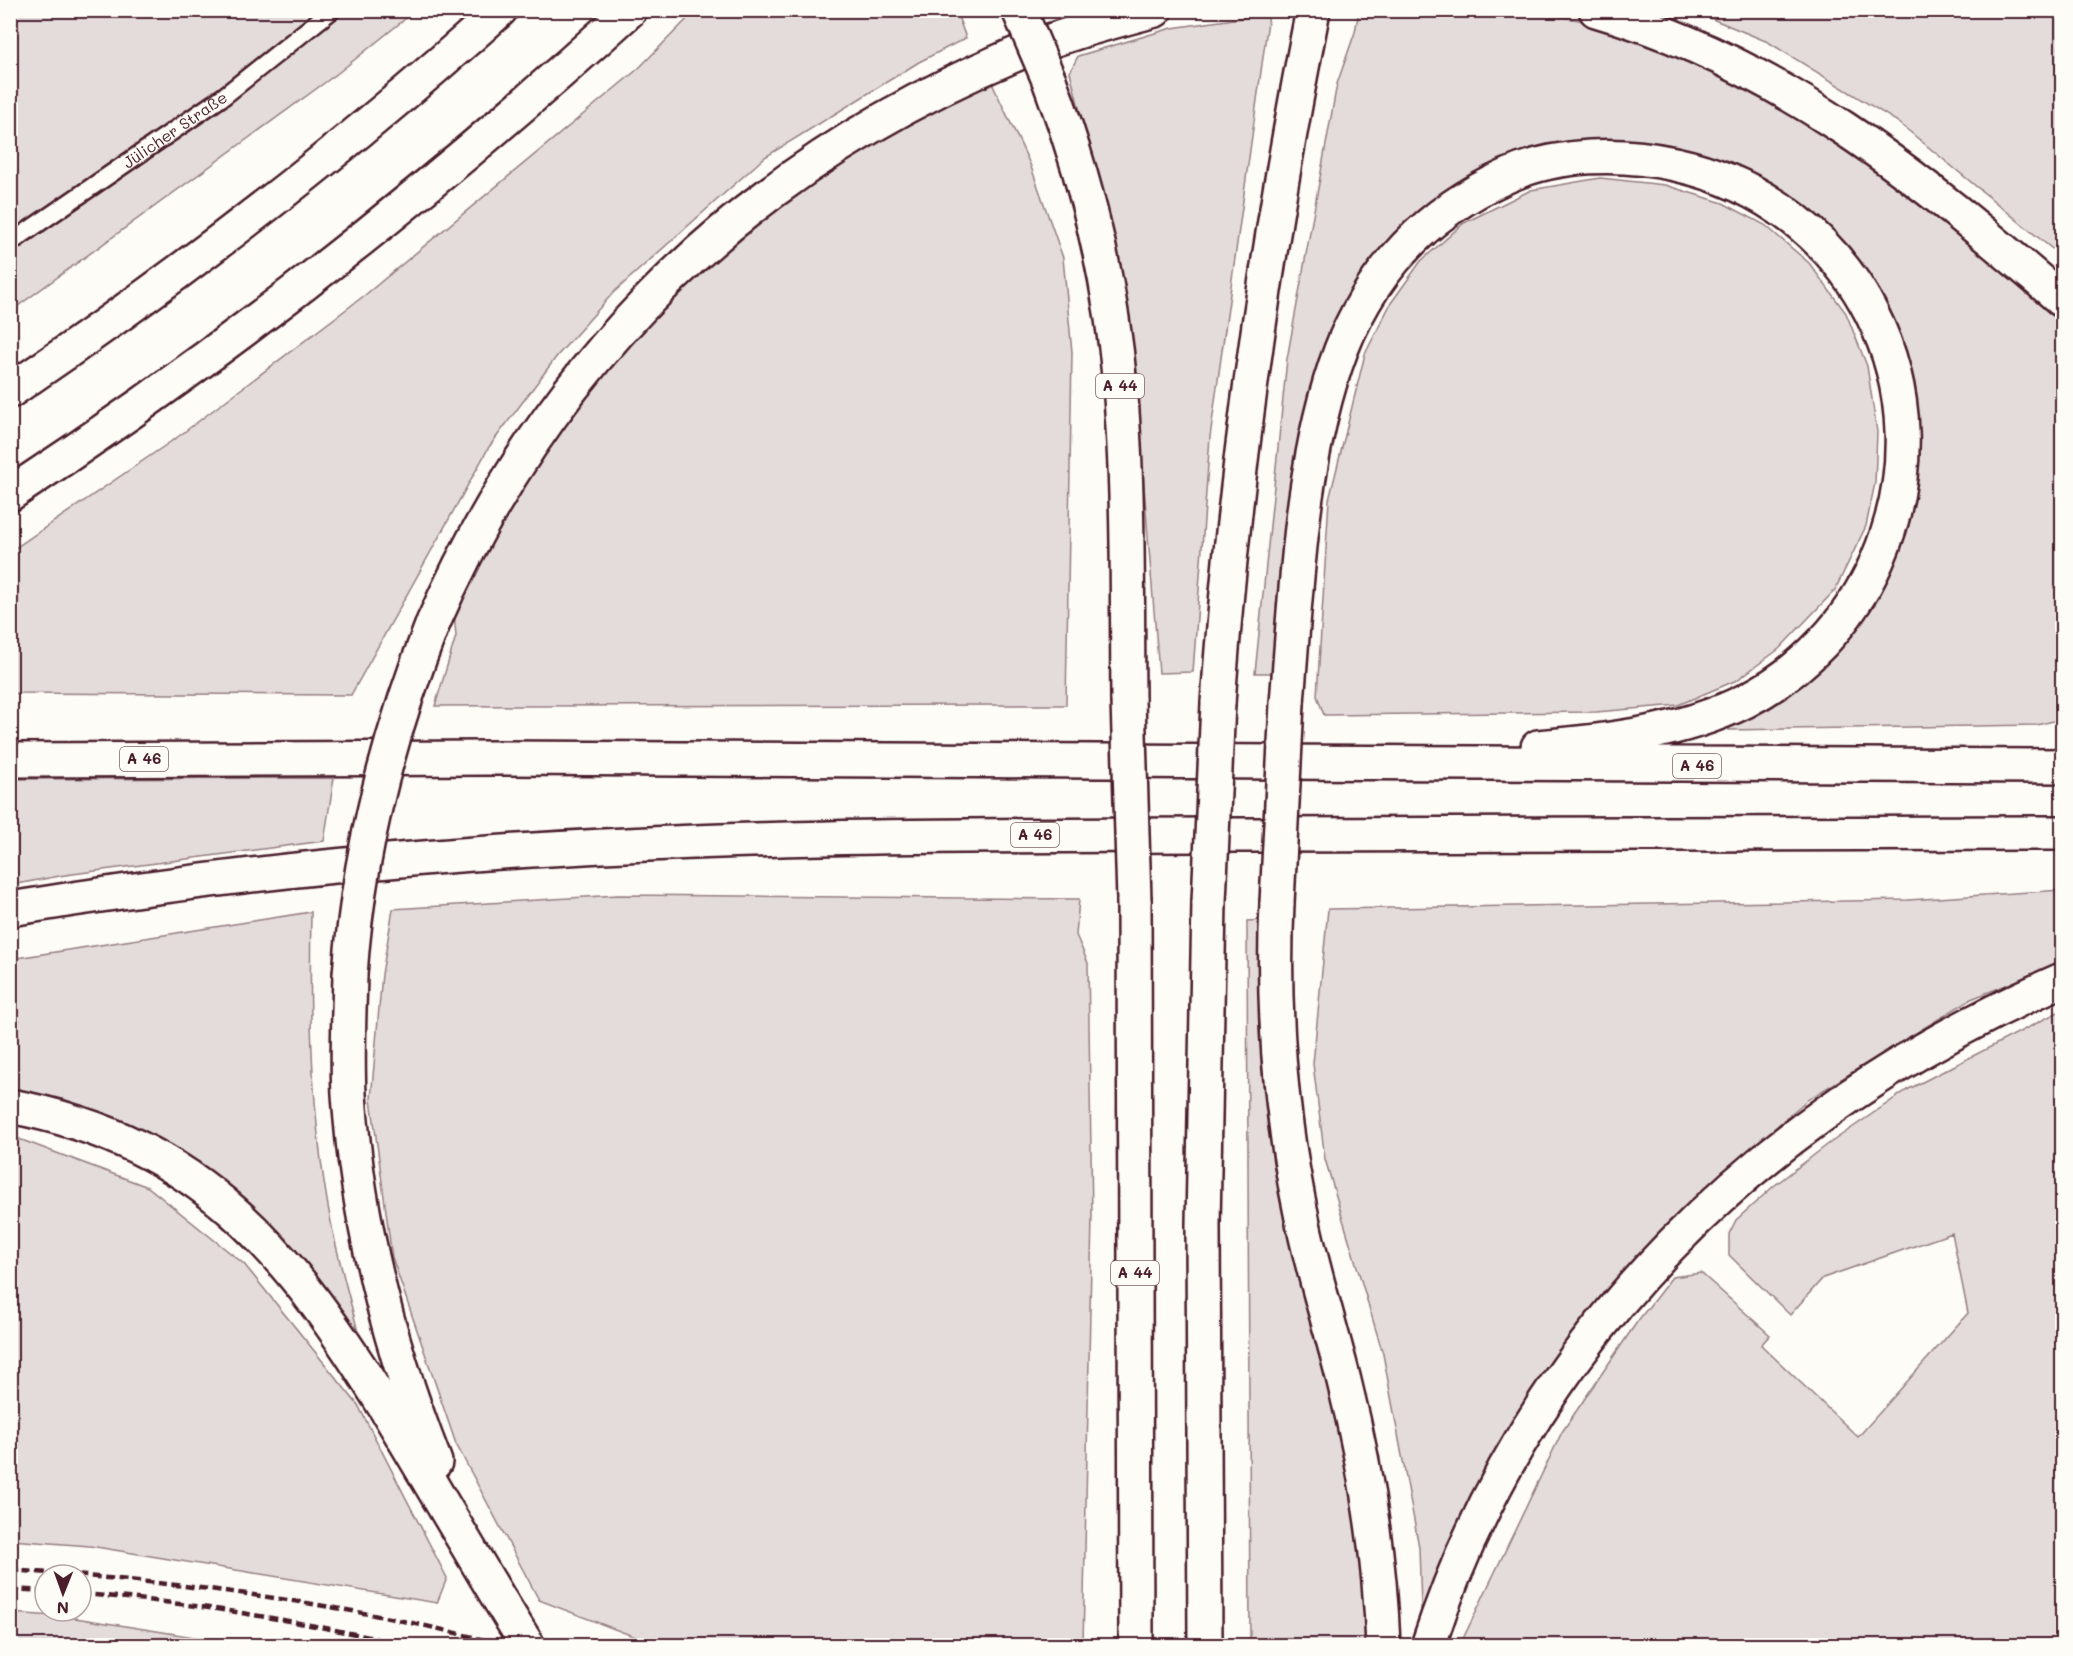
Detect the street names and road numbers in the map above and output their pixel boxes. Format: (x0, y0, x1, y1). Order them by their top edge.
street label: Jülicher Straße (118, 86, 231, 173)
road number: A 44 (1096, 374, 1144, 398)
road number: A 46 (120, 747, 168, 771)
road number: A 46 (1673, 754, 1721, 778)
road number: A 46 (1011, 823, 1059, 847)
road number: A 44 (1111, 1261, 1159, 1285)

